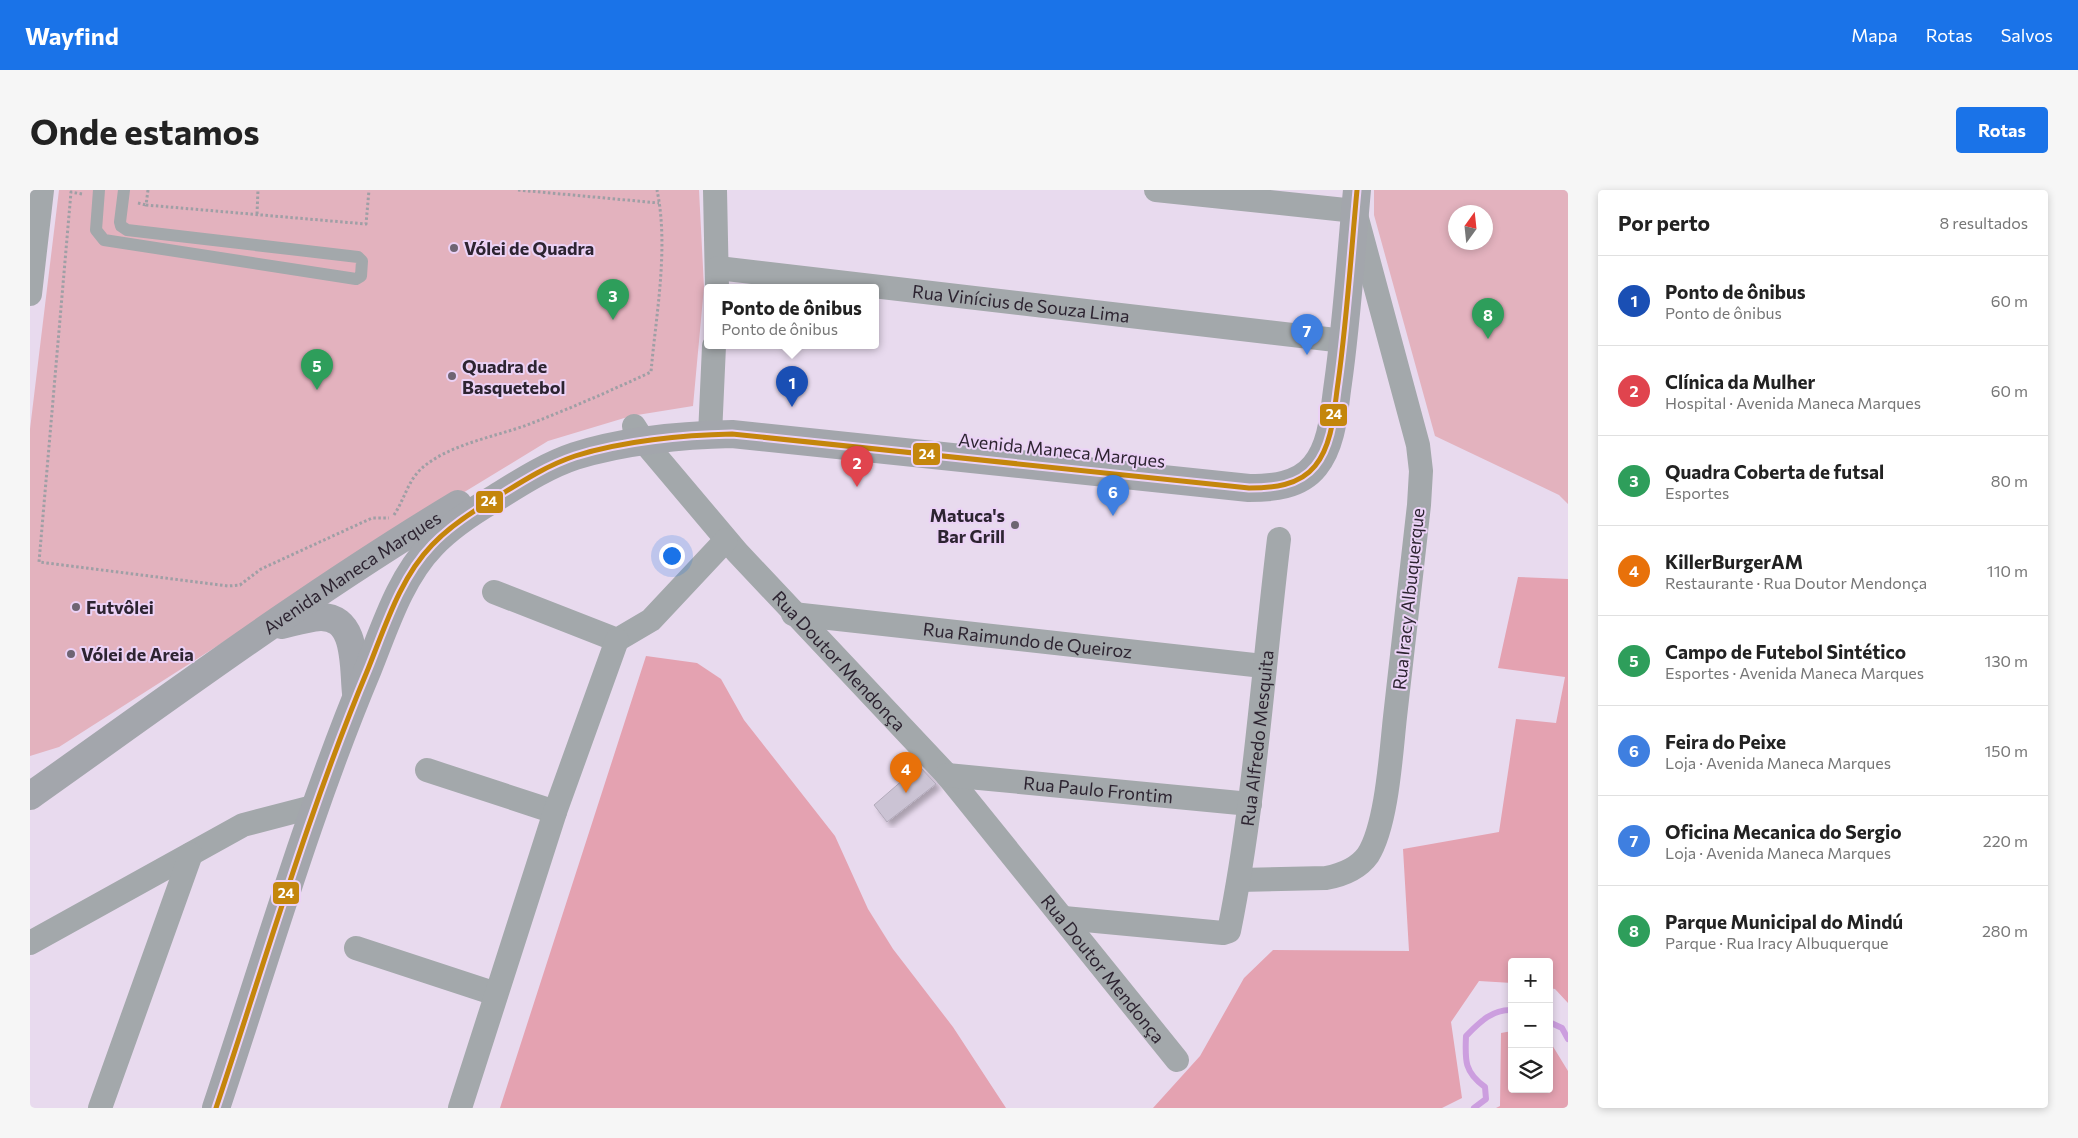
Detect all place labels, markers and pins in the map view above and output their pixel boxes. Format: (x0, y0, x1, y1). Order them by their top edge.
place label: Vólei de Quadra (464, 237, 594, 259)
marker: Vólei de Quadra (448, 242, 460, 254)
pin: 3 (597, 279, 629, 320)
pin: 8 (1472, 298, 1504, 339)
pin: 7 (1291, 314, 1323, 355)
pin: 5 (301, 349, 333, 390)
place label: Quadra de Basquetebol (462, 355, 565, 398)
pin: 1 (776, 366, 808, 407)
marker: Quadra de Basquetebol (446, 370, 458, 382)
pin: 2 (841, 446, 873, 487)
pin: 6 (1097, 475, 1129, 516)
place label: Matuca's Bar Grill (930, 504, 1005, 547)
marker: Matuca's Bar Grill (1009, 519, 1021, 531)
place label: Futvôlei (86, 596, 154, 618)
marker: Futvôlei (70, 601, 82, 613)
place label: Vólei de Areia (81, 643, 194, 665)
marker: Vólei de Areia (65, 648, 77, 660)
pin: 4 (890, 752, 922, 793)

